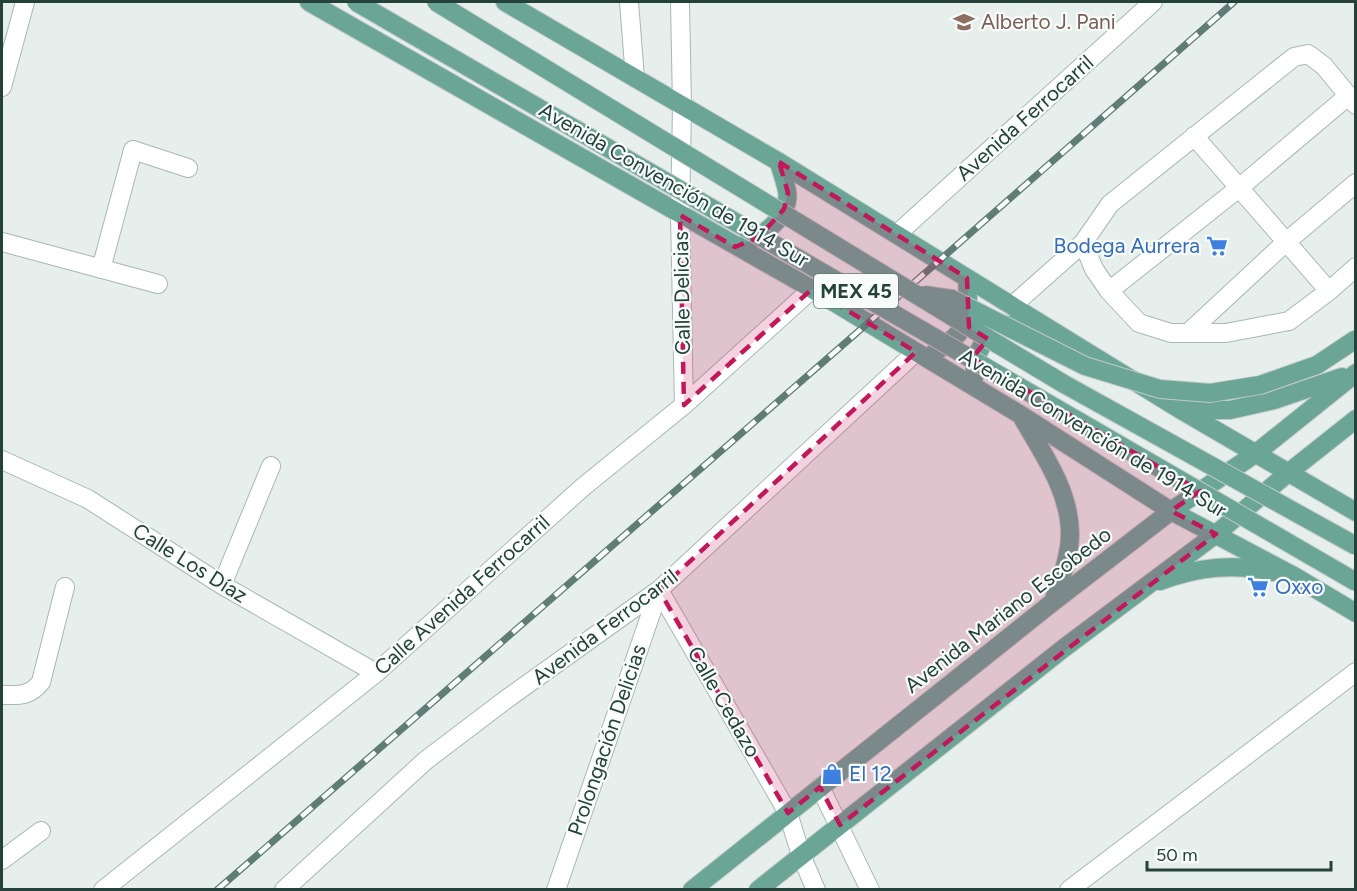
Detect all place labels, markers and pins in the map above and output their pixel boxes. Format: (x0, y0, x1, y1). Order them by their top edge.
place label: Alberto J. Pani (981, 9, 1116, 34)
school or university icon: Alberto J. Pani (952, 10, 976, 34)
place label: Bodega Aurrera (1054, 233, 1200, 258)
supermarket icon: Bodega Aurrera (1205, 234, 1229, 258)
place label: Oxxo (1275, 574, 1323, 599)
supermarket icon: Oxxo (1246, 575, 1270, 599)
place label: El 12 (849, 761, 892, 786)
shop icon: El 12 (820, 762, 844, 786)

